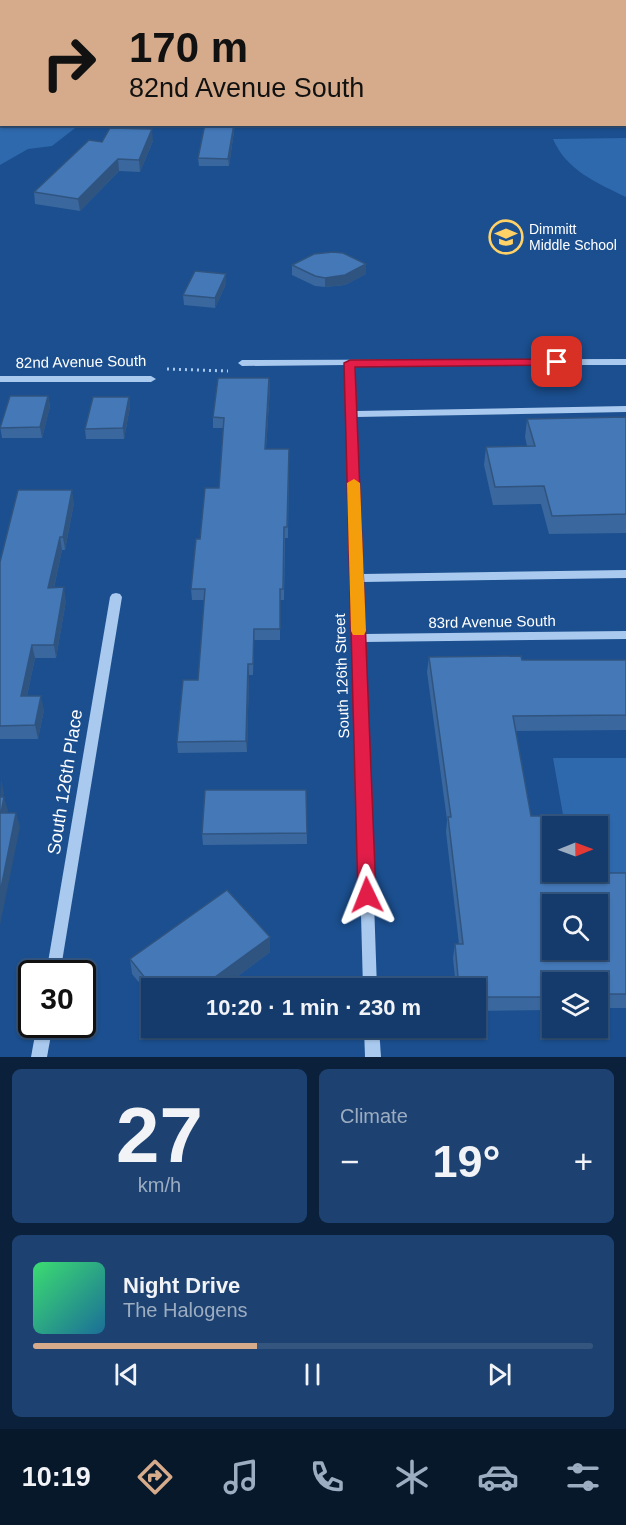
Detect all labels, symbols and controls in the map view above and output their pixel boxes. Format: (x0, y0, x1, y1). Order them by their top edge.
icon: right (30, 24, 108, 102)
text: 170 m (129, 24, 248, 71)
text: 82nd Avenue South (129, 73, 364, 103)
school or university icon: Dimmitt Middle School (488, 219, 524, 255)
place label: Dimmitt Middle School (529, 221, 617, 253)
pin (531, 336, 582, 387)
icon: arrive (540, 345, 573, 378)
street label: 82nd Avenue South (16, 352, 146, 371)
street label: South 126th Street (331, 612, 352, 739)
street label: 83rd Avenue South (428, 612, 556, 631)
street label: South 126th Place (44, 708, 86, 856)
north arrow (542, 816, 608, 882)
map controls (542, 816, 608, 1038)
position arrow (335, 863, 399, 927)
button: search (542, 894, 608, 960)
speed limit sign: 30 (18, 960, 96, 1038)
button: layers (542, 972, 608, 1038)
text: 10:20 · 1 min · 230 m (206, 995, 421, 1020)
text: 27 (116, 1091, 203, 1179)
text: Climate (340, 1105, 408, 1127)
text: 19° (432, 1136, 501, 1187)
text: − (340, 1143, 359, 1180)
text: + (574, 1143, 593, 1180)
text: km/h (138, 1174, 181, 1196)
text: Night Drive (123, 1273, 240, 1298)
text: The Halogens (123, 1299, 248, 1321)
icon: previous (110, 1358, 143, 1391)
icon: pause (296, 1358, 329, 1391)
icon: next (483, 1358, 516, 1391)
icon: directions (134, 1456, 176, 1498)
icon: music (220, 1456, 262, 1498)
icon: phone (306, 1456, 348, 1498)
icon: climate (391, 1456, 433, 1498)
icon: car (477, 1456, 519, 1498)
icon: filters (562, 1456, 604, 1498)
text: 10:19 (22, 1462, 91, 1492)

